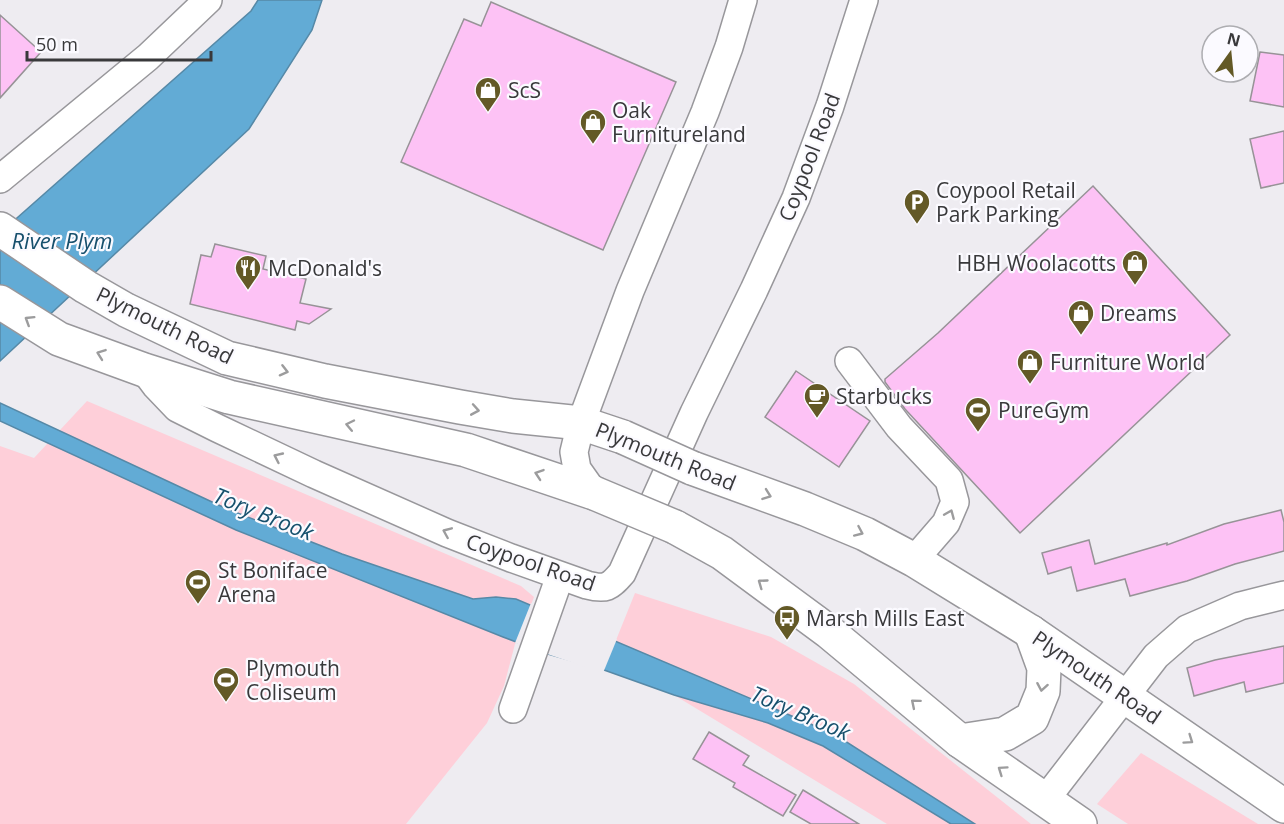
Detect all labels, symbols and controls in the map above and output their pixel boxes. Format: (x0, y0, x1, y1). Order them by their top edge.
scale bar (27, 24, 212, 62)
north arrow (1200, 24, 1260, 84)
text: N (1225, 27, 1243, 52)
text: 50 m (36, 32, 78, 56)
shop icon: ScS (473, 75, 503, 113)
place label: ScS (508, 76, 541, 104)
street label: Coypool Road (772, 89, 846, 225)
place label: Oak Furnitureland (612, 96, 746, 148)
shop icon: Oak Furnitureland (578, 107, 608, 145)
place label: Coypool Retail Park Parking (936, 176, 1076, 228)
parking icon: Coypool Retail Park Parking (902, 187, 932, 225)
water label: River Plym (12, 225, 112, 255)
shop icon: HBH Woolacotts (1120, 248, 1150, 286)
place label: HBH Woolacotts (957, 249, 1116, 277)
restaurant icon: McDonald's (233, 253, 263, 291)
place label: McDonald's (268, 254, 382, 282)
street label: Plymouth Road (92, 280, 238, 370)
shop icon: Dreams (1066, 298, 1096, 336)
place label: Dreams (1100, 299, 1177, 327)
one-way arrow (25, 316, 35, 328)
shop icon: Furniture World (1015, 347, 1045, 385)
place label: Furniture World (1050, 348, 1205, 376)
one-way arrow (97, 349, 107, 362)
one-way arrow (278, 364, 288, 377)
cafe icon: Starbucks (802, 381, 832, 419)
place label: Starbucks (836, 382, 932, 410)
sports icon: PureGym (963, 395, 993, 433)
place label: PureGym (998, 396, 1089, 424)
one-way arrow (469, 403, 479, 416)
street label: Plymouth Road (592, 415, 740, 497)
one-way arrow (346, 419, 356, 432)
one-way arrow (274, 453, 285, 465)
one-way arrow (534, 468, 545, 481)
water label: Tory Brook (210, 479, 320, 547)
one-way arrow (761, 488, 772, 501)
one-way arrow (943, 510, 955, 521)
one-way arrow (853, 524, 864, 536)
street label: Coypool Road (462, 527, 600, 597)
one-way arrow (442, 528, 453, 540)
place label: St Boniface Arena (218, 556, 327, 608)
sports icon: St Boniface Arena (183, 567, 213, 605)
one-way arrow (757, 579, 768, 590)
bus stop icon: Marsh Mills East (772, 603, 802, 641)
place label: Marsh Mills East (806, 604, 965, 632)
street label: Plymouth Road (1027, 624, 1167, 730)
place label: Plymouth Coliseum (246, 654, 340, 706)
sports icon: Plymouth Coliseum (211, 665, 241, 703)
water label: Tory Brook (747, 678, 856, 747)
one-way arrow (1036, 682, 1049, 692)
one-way arrow (911, 700, 922, 711)
one-way arrow (1183, 733, 1194, 744)
one-way arrow (998, 766, 1009, 777)

